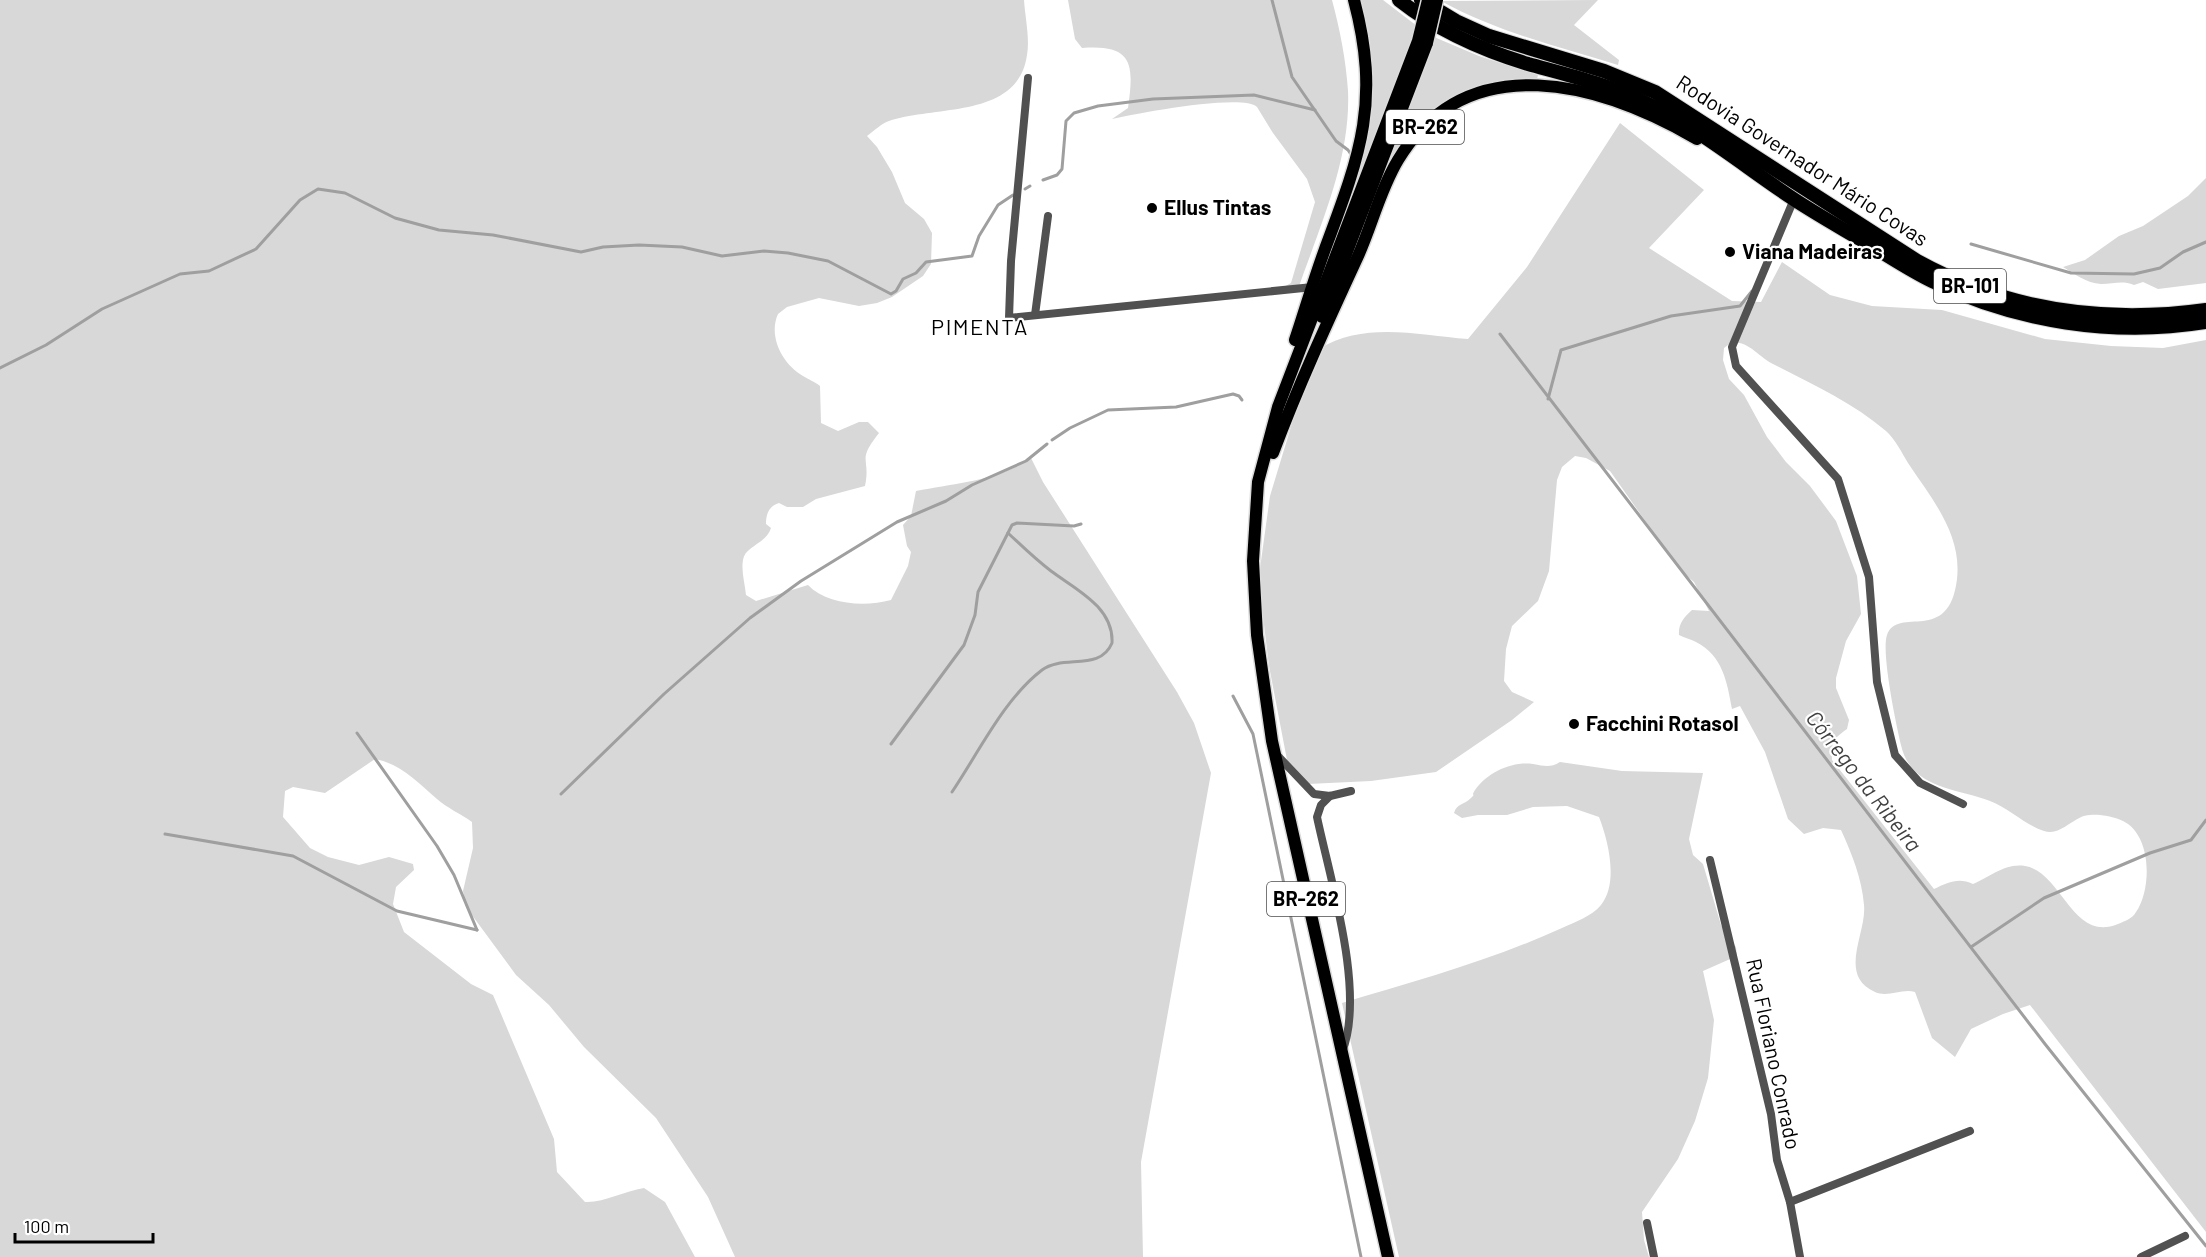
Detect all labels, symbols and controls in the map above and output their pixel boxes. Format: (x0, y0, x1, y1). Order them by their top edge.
street label: Rodovia Governador Mário Covas (1672, 69, 1933, 251)
road number: BR-262 (1386, 110, 1464, 144)
place label: Ellus Tintas (1164, 194, 1271, 219)
marker: Ellus Tintas (1145, 201, 1159, 215)
place label: Viana Madeiras (1742, 238, 1883, 263)
marker: Viana Madeiras (1723, 245, 1737, 259)
road number: BR-101 (1934, 269, 2006, 303)
district label: PIMENTA (931, 313, 1029, 339)
water label: Córrego da Ribeira (1802, 705, 1928, 856)
place label: Facchini Rotasol (1586, 710, 1739, 735)
marker: Facchini Rotasol (1567, 717, 1581, 731)
road number: BR-262 (1267, 882, 1345, 916)
street label: Rua Floriano Conrado (1742, 956, 1807, 1151)
scale bar (15, 1206, 153, 1244)
text: 100 m (24, 1215, 69, 1237)

